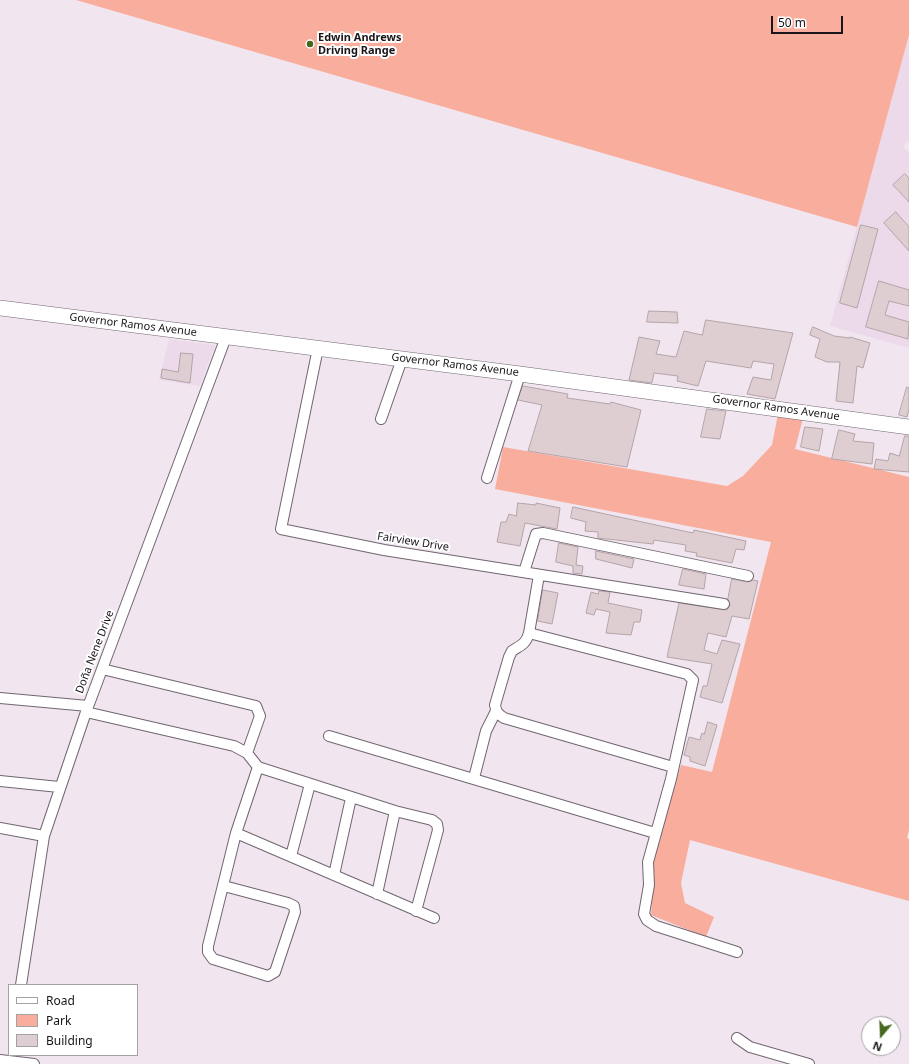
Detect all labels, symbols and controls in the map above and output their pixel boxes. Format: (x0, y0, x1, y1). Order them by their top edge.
scale bar (773, 8, 845, 34)
text: 50 m (778, 14, 806, 31)
place label: Edwin Andrews Driving Range (318, 31, 402, 57)
marker: Edwin Andrews Driving Range (305, 39, 315, 49)
street label: Governor Ramos Avenue (69, 311, 197, 339)
street label: Governor Ramos Avenue (391, 351, 519, 379)
street label: Governor Ramos Avenue (712, 393, 840, 423)
street label: Fairview Drive (376, 530, 450, 554)
street label: Doña Nene Drive (73, 608, 117, 696)
legend (8, 984, 138, 1056)
text: Road (46, 992, 75, 1009)
text: Park (46, 1012, 71, 1029)
north arrow (861, 1016, 901, 1056)
text: Building (46, 1032, 93, 1049)
text: N (871, 1038, 884, 1055)

